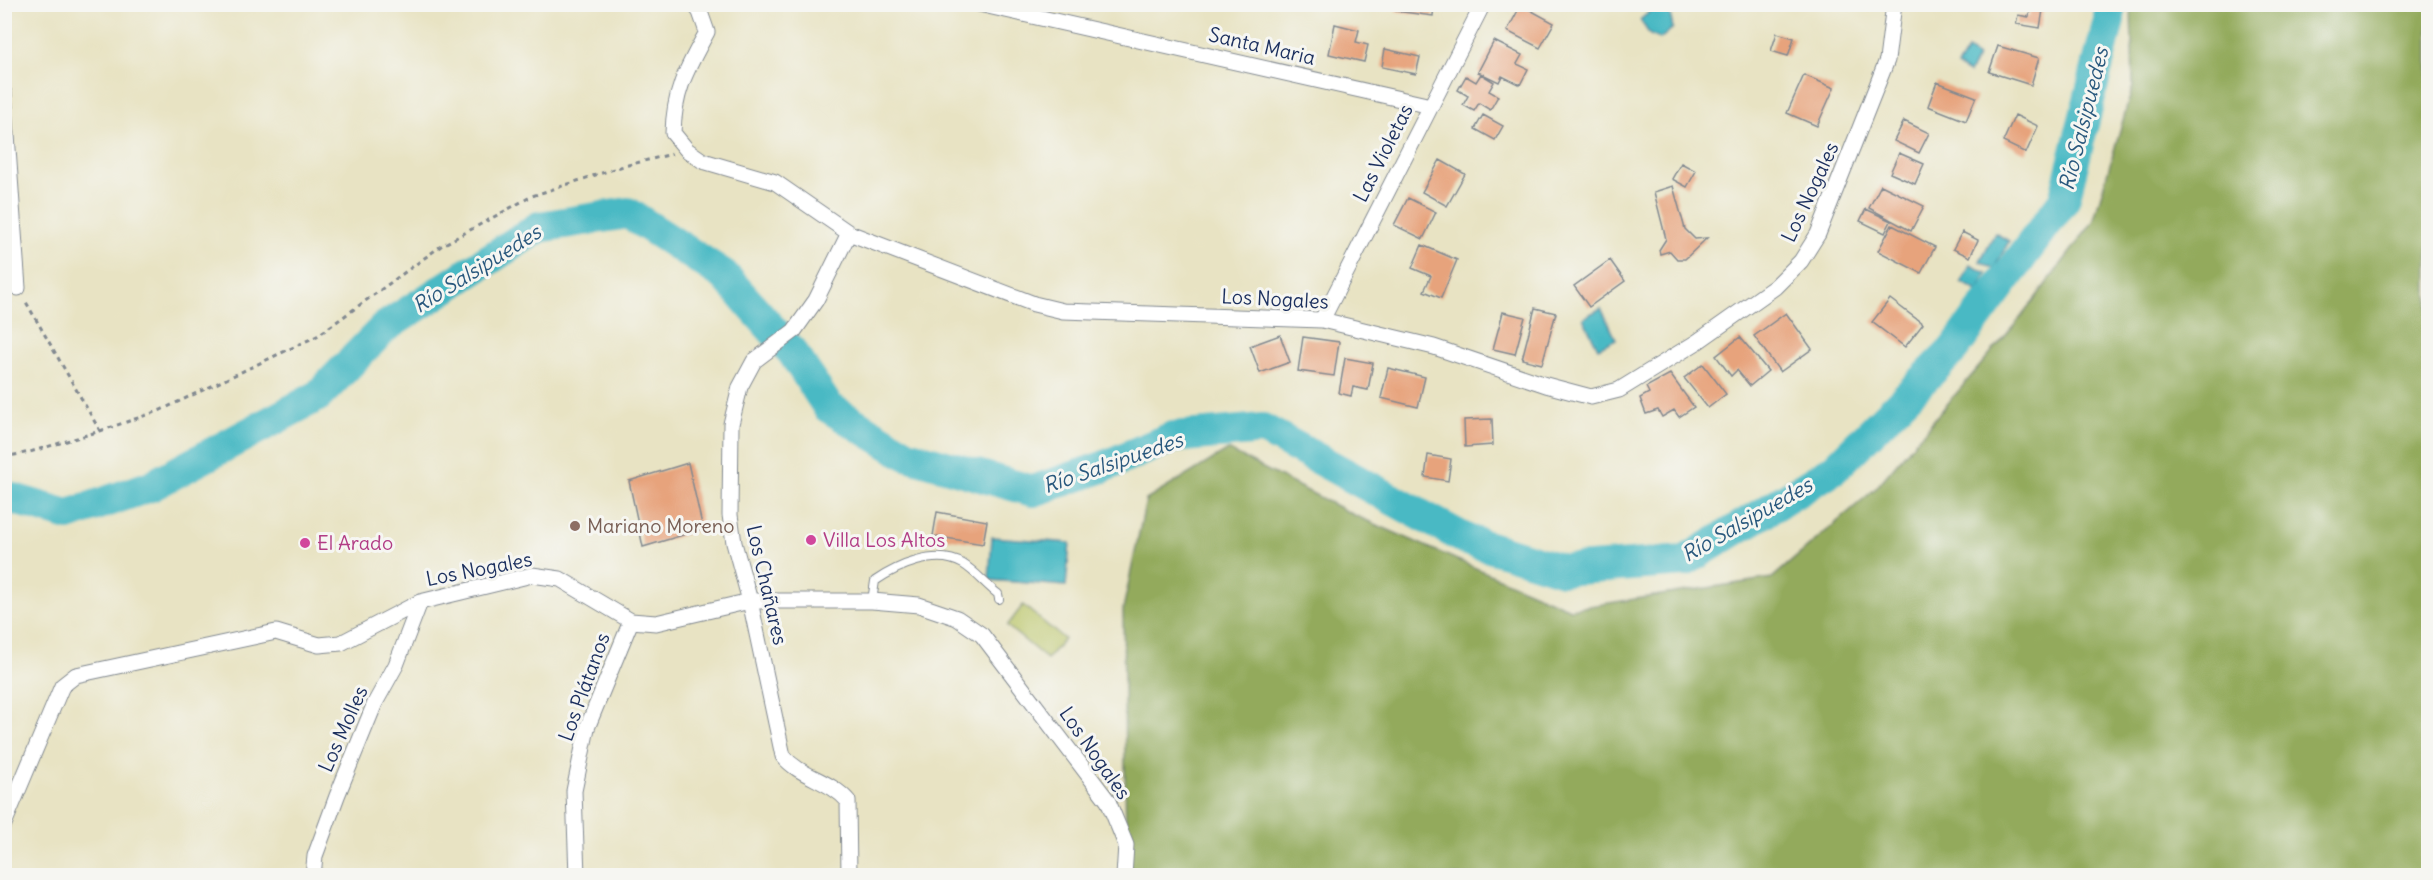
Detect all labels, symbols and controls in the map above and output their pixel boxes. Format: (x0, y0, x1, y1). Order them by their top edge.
street label: Santa Maria (1206, 21, 1318, 70)
water label: Río Salsipuedes (2053, 43, 2115, 193)
street label: Las Violetas (1347, 100, 1418, 206)
street label: Los Nogales (1775, 138, 1844, 246)
water label: Río Salsipuedes (408, 218, 547, 319)
street label: Los Nogales (1221, 283, 1329, 314)
water label: Río Salsipuedes (1039, 426, 1188, 499)
water label: Río Salsipuedes (1677, 471, 1818, 568)
place label: Mariano Moreno (587, 513, 735, 538)
marker: Mariano Moreno (568, 519, 582, 533)
street label: Los Chañares (742, 522, 793, 647)
place label: Villa Los Altos (823, 527, 945, 552)
place label: El Arado (317, 530, 393, 555)
marker: Villa Los Altos (804, 533, 818, 547)
marker: El Arado (298, 536, 312, 550)
street label: Los Nogales (424, 546, 534, 591)
street label: Los Plátanos (552, 629, 615, 745)
street label: Los Molles (312, 682, 373, 776)
street label: Los Nogales (1054, 701, 1136, 804)

